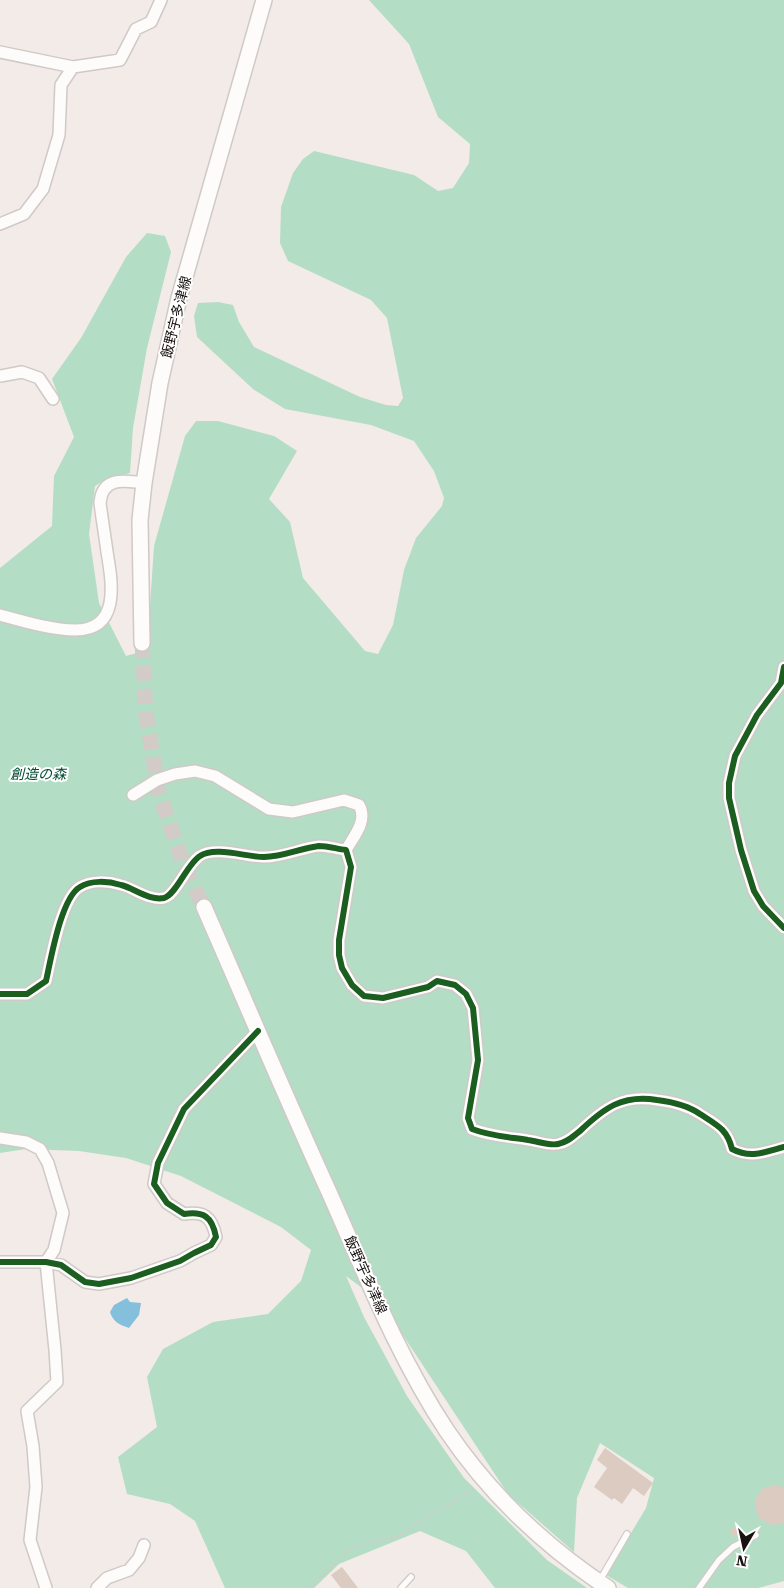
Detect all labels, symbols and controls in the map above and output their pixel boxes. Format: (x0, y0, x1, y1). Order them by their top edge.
street label: 飯野宇多津線 (158, 274, 194, 360)
park label: 創造の森 (10, 766, 68, 782)
street label: 飯野宇多津線 (342, 1233, 390, 1317)
north arrow (719, 1523, 769, 1573)
text: N (735, 1552, 749, 1570)

